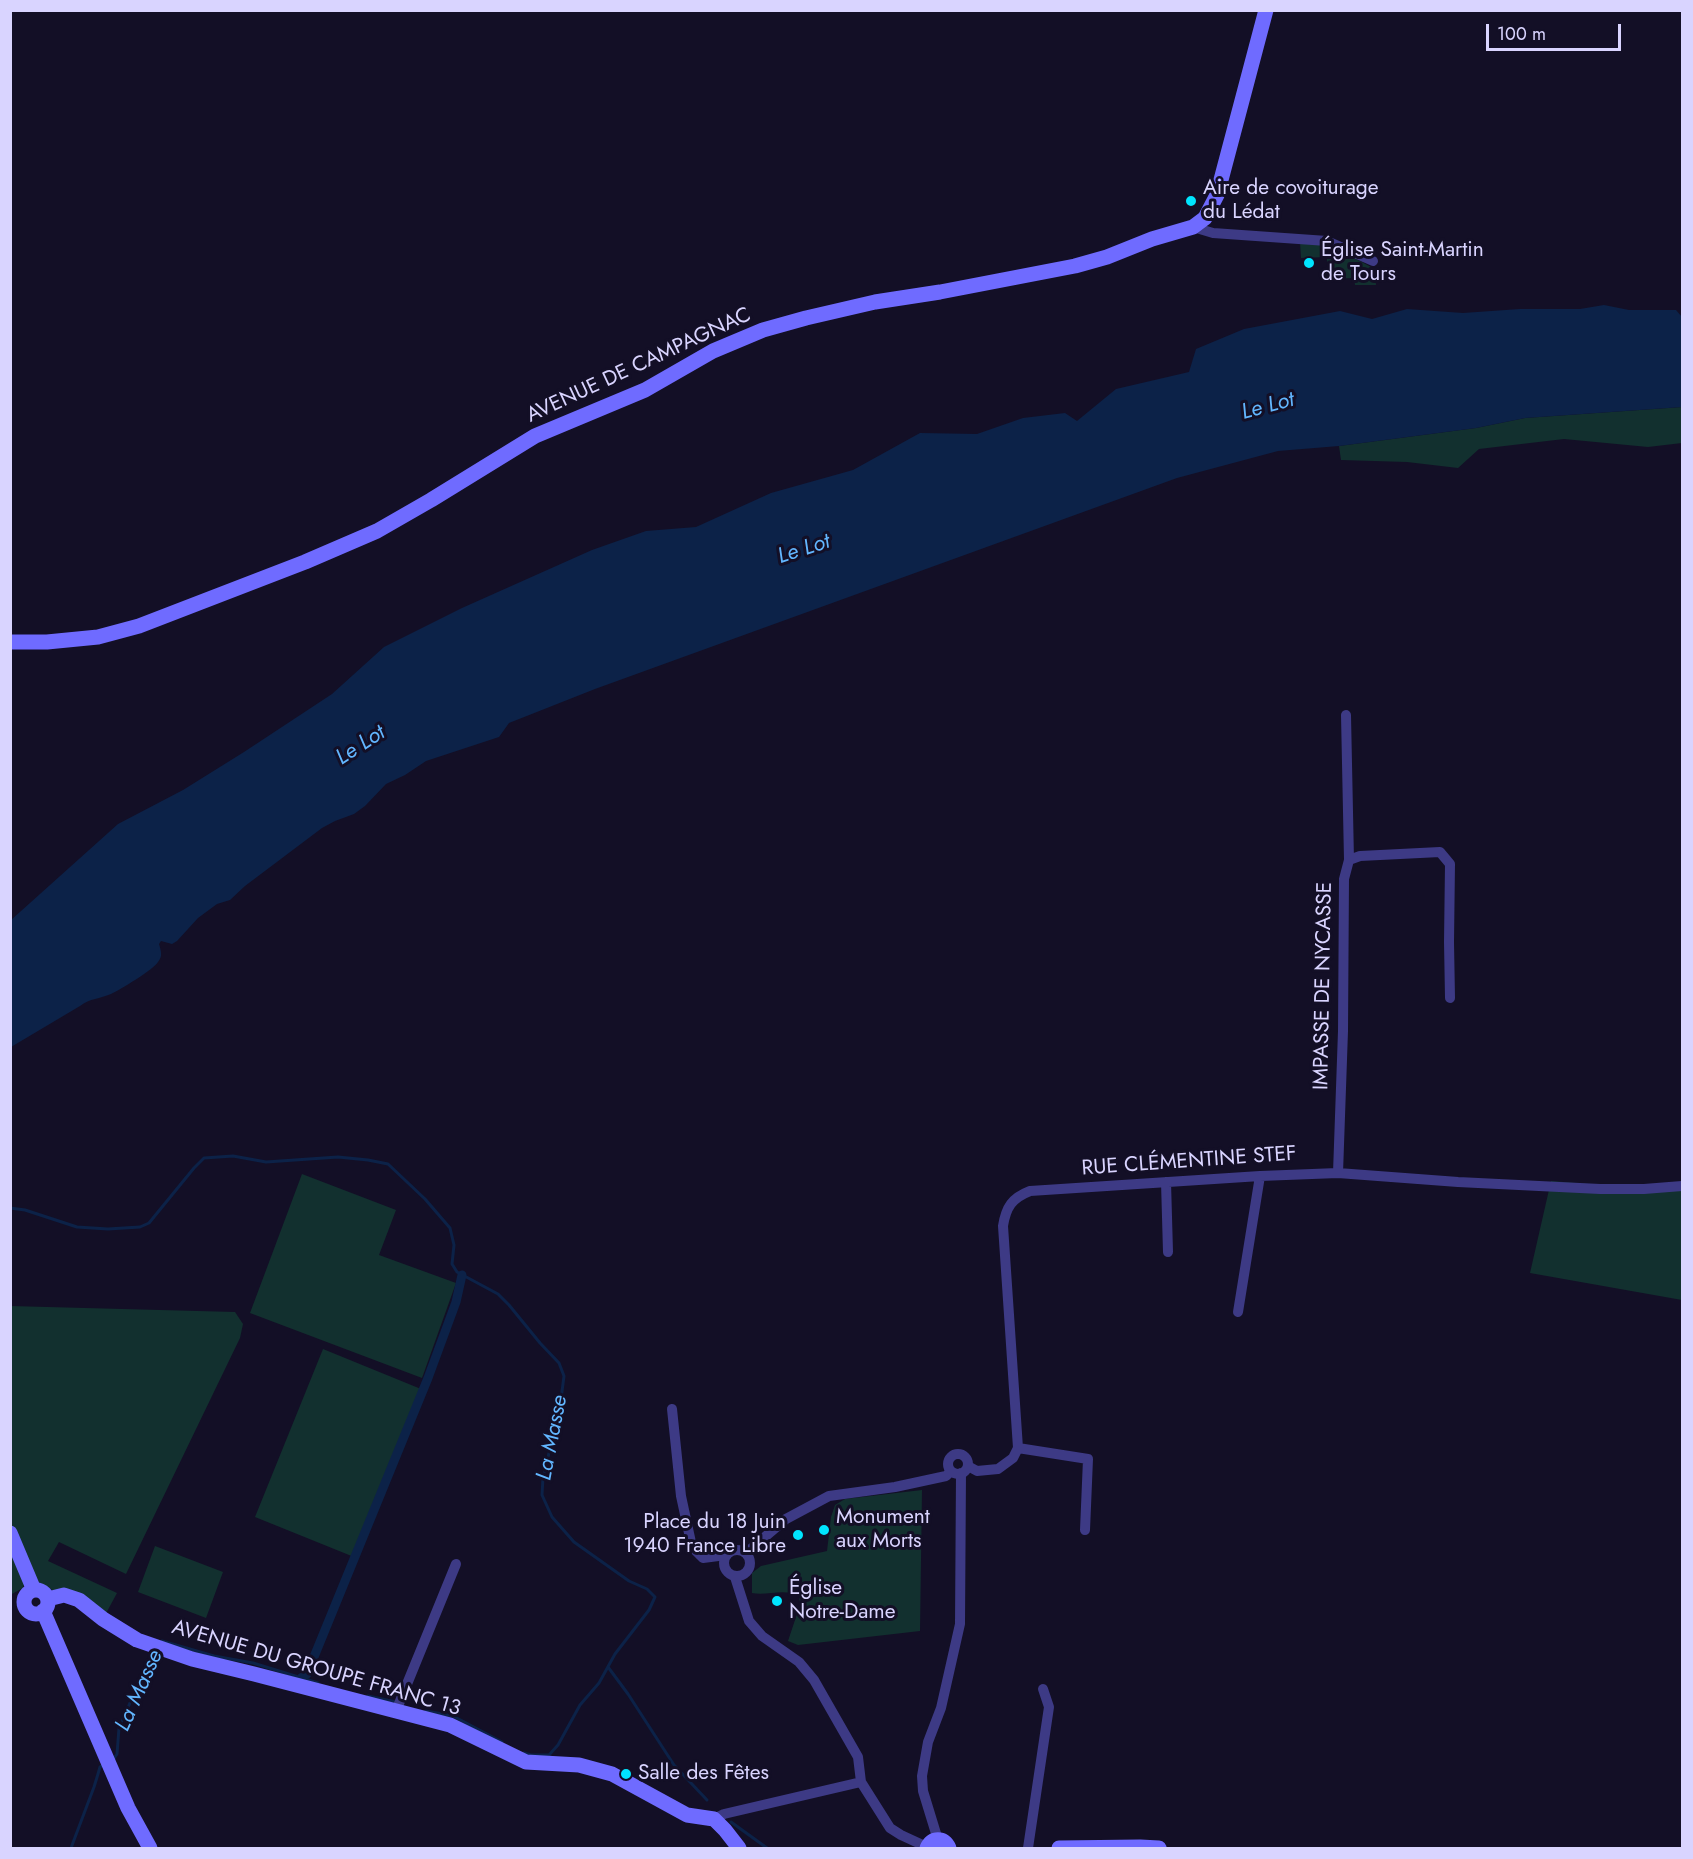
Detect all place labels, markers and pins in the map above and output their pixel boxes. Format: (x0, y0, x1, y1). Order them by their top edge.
place label: Aire de covoiturage du Lédat (1203, 176, 1379, 226)
marker: Aire de covoiturage du Lédat (1184, 194, 1198, 208)
place label: Église Saint-Martin de Tours (1321, 238, 1484, 288)
marker: Église Saint-Martin de Tours (1302, 256, 1316, 270)
place label: Monument aux Morts (836, 1505, 930, 1555)
place label: Place du 18 Juin 1940 France Libre (623, 1510, 786, 1560)
marker: Monument aux Morts (817, 1523, 831, 1537)
marker: Place du 18 Juin 1940 France Libre (791, 1528, 805, 1542)
place label: Église Notre-Dame (789, 1576, 895, 1626)
marker: Église Notre-Dame (770, 1594, 784, 1608)
place label: Salle des Fêtes (638, 1761, 769, 1787)
marker: Salle des Fêtes (619, 1767, 633, 1781)

